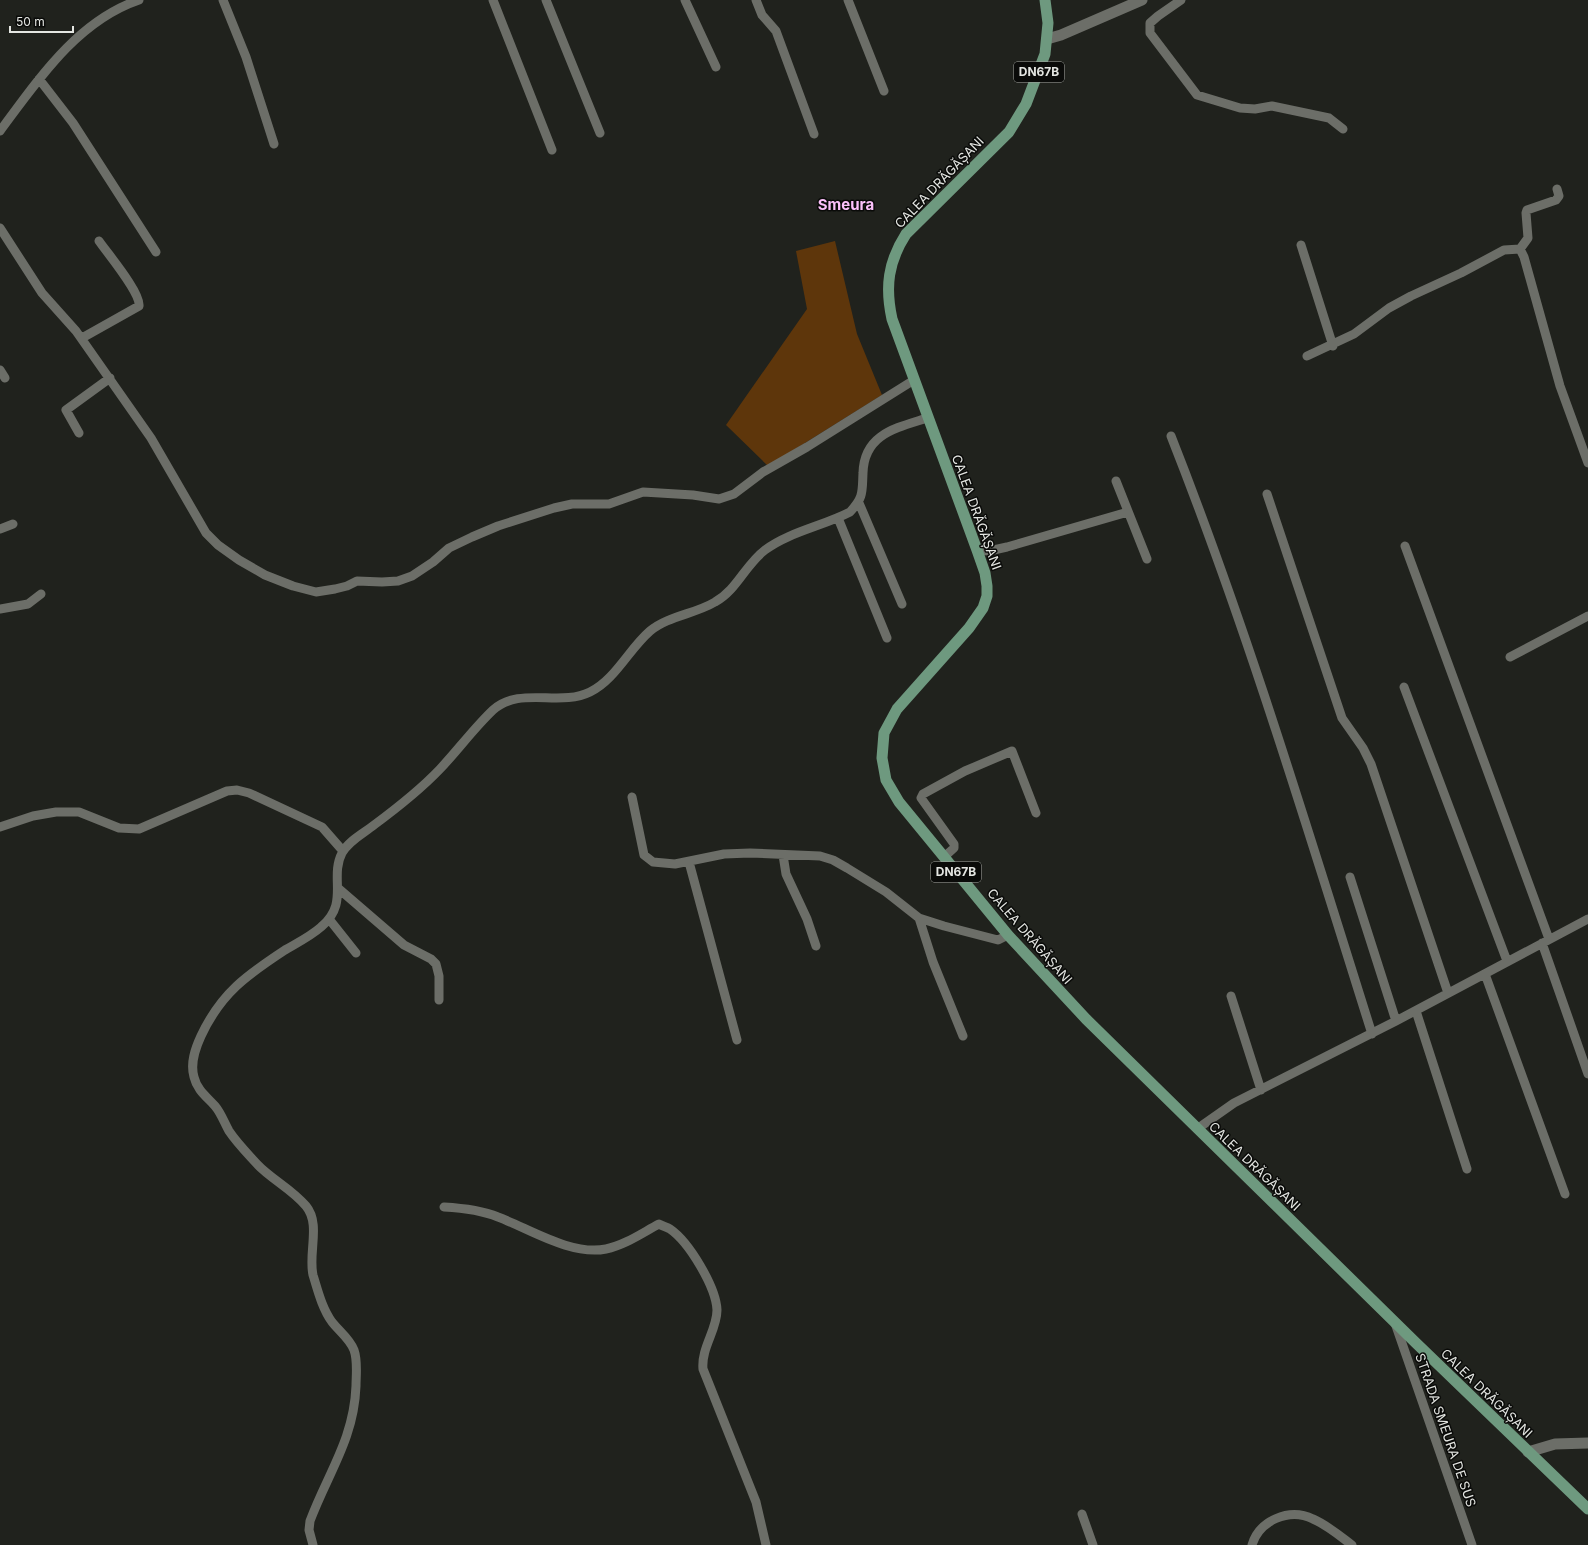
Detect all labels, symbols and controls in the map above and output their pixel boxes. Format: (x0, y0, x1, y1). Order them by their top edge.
scale bar (10, 8, 73, 34)
text: 50 m (16, 14, 45, 29)
road number: DN67B (1014, 62, 1064, 82)
street label: CALEA DRĂGĂȘANI (891, 133, 988, 232)
district label: Smeura (818, 195, 874, 214)
street label: CALEA DRĂGĂȘANI (948, 452, 1005, 572)
road number: DN67B (931, 862, 981, 882)
street label: CALEA DRĂGĂȘANI (983, 885, 1076, 988)
street label: CALEA DRĂGĂȘANI (1205, 1118, 1304, 1215)
street label: CALEA DRĂGĂȘANI (1437, 1345, 1536, 1442)
street label: STRADA SMEURA DE SUS (1412, 1351, 1480, 1509)

